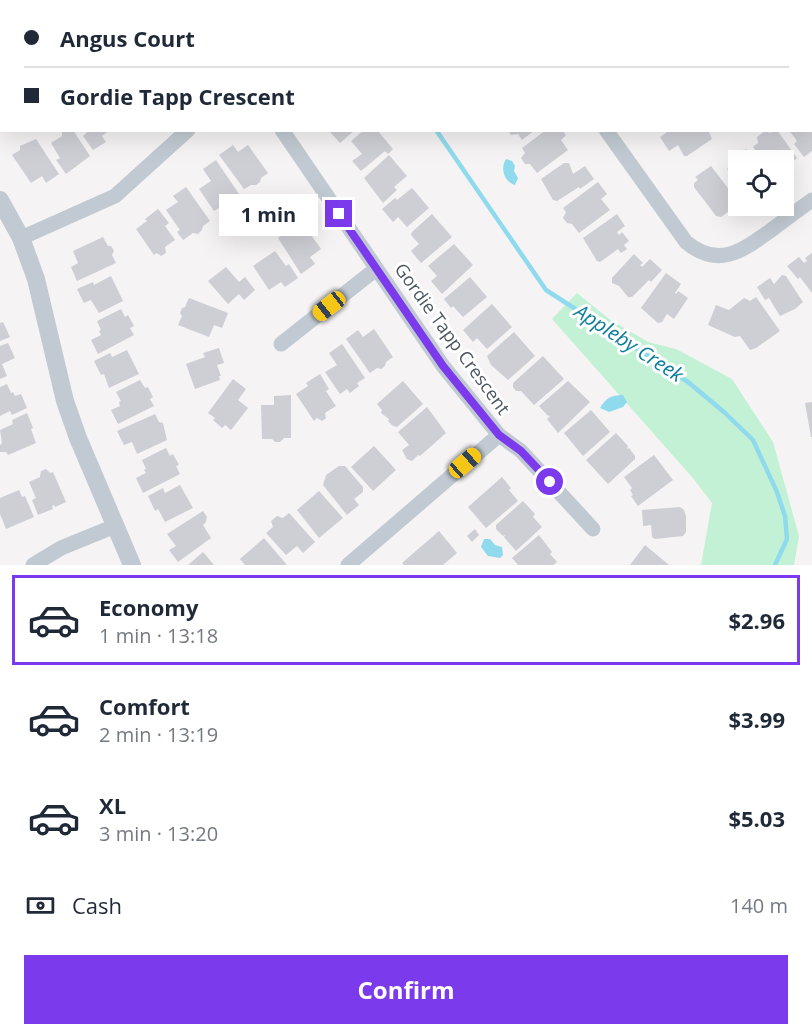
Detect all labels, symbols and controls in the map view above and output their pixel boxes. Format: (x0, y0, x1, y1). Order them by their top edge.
text: Angus Court (60, 23, 195, 53)
text: Gordie Tapp Crescent (60, 81, 295, 111)
map controls (728, 150, 794, 216)
button: locate (728, 150, 794, 216)
callout: 1 min (219, 193, 318, 235)
route end (325, 200, 352, 227)
text: 1 min (241, 201, 296, 228)
street label: Gordie Tapp Crescent (390, 258, 516, 419)
car (309, 288, 349, 324)
water label: Appleby Creek (568, 296, 690, 389)
car (446, 444, 484, 482)
route start (536, 468, 563, 495)
text: Economy (99, 592, 198, 622)
icon: car (27, 593, 81, 647)
text: $2.96 (728, 605, 785, 635)
text: 1 min · 13:18 (99, 622, 218, 649)
text: Comfort (99, 691, 190, 721)
icon: car (27, 692, 81, 746)
text: $3.99 (728, 704, 785, 734)
text: 2 min · 13:19 (99, 721, 218, 748)
text: XL (99, 790, 126, 820)
icon: car (27, 791, 81, 845)
text: $5.03 (728, 803, 785, 833)
text: 3 min · 13:20 (99, 820, 218, 847)
icon: cash (24, 889, 57, 922)
text: Cash (72, 890, 122, 920)
text: 140 m (730, 892, 788, 919)
button: Confirm (24, 955, 788, 1024)

